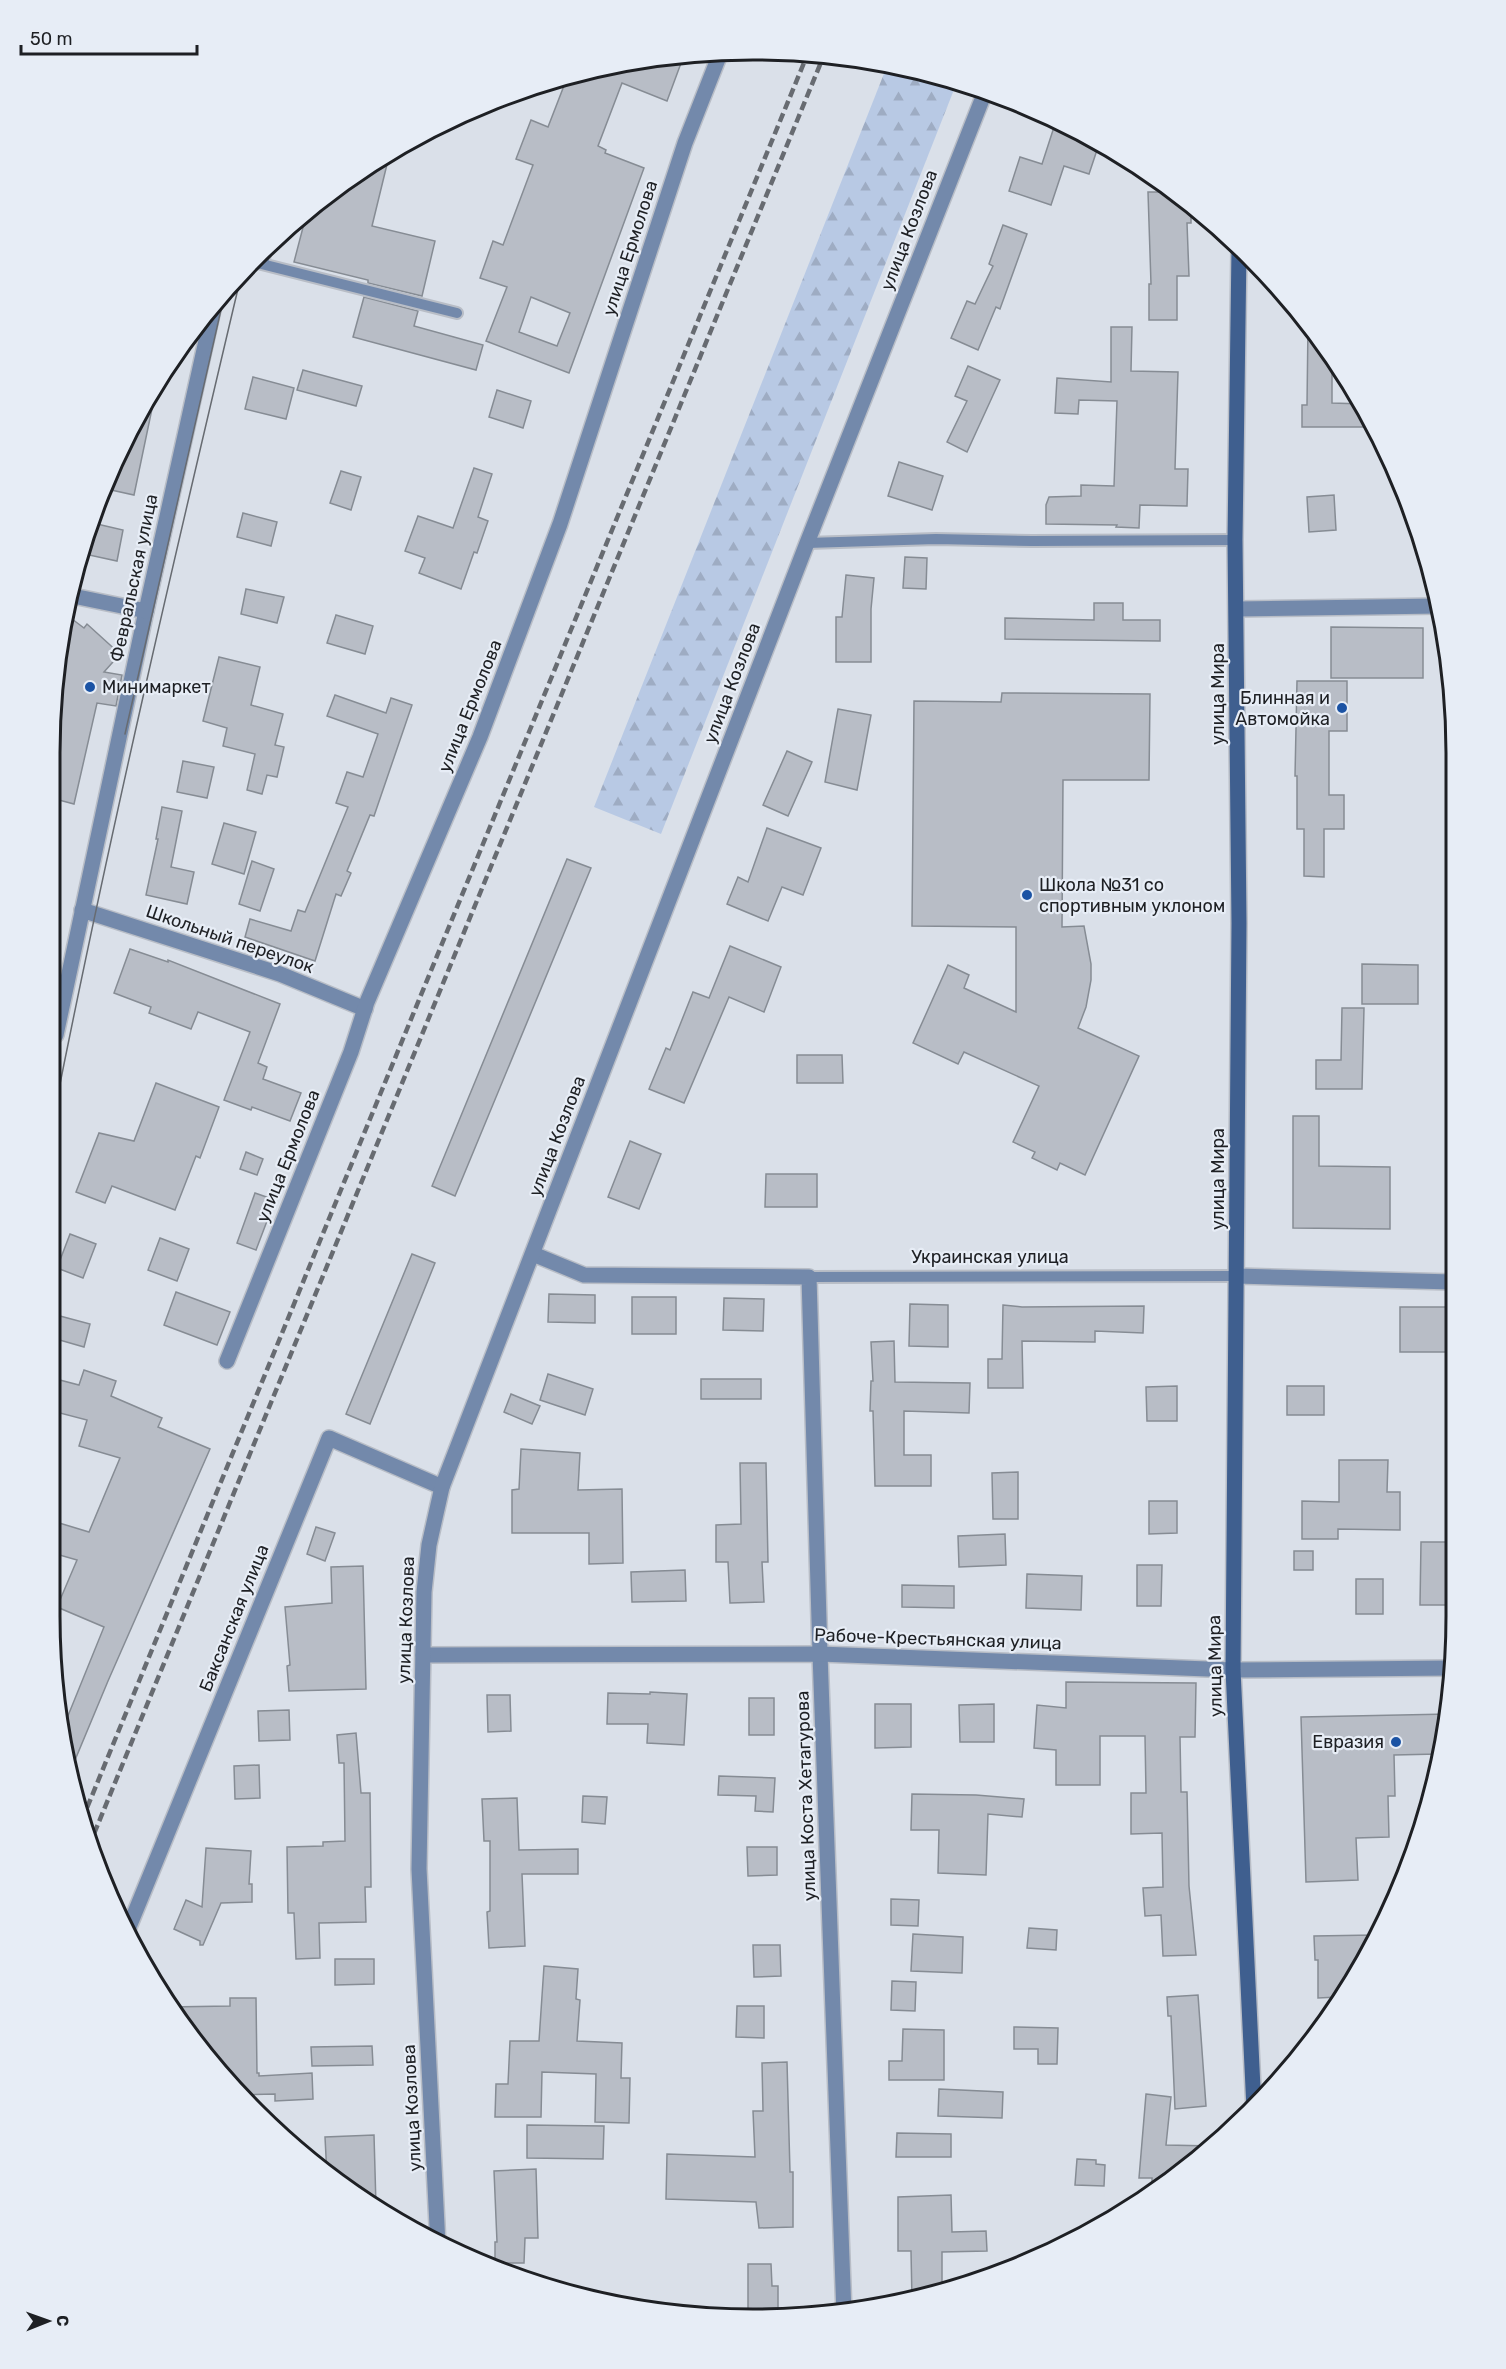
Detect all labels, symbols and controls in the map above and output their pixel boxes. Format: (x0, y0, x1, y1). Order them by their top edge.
scale bar (21, 18, 196, 56)
text: 50 m (30, 28, 73, 50)
street label: улица Козлова (876, 167, 942, 293)
street label: улица Ермолова (598, 178, 662, 318)
street label: Февральская улица (105, 492, 163, 664)
street label: улица Козлова (699, 620, 765, 746)
street label: улица Ермолова (433, 636, 507, 776)
street label: улица Мира (1207, 643, 1229, 745)
place label: Минимаркет (102, 676, 211, 698)
marker: Минимаркет (83, 680, 97, 694)
place label: Блинная и Автомойка (1235, 687, 1330, 730)
marker: Блинная и Автомойка (1335, 701, 1349, 715)
place label: Школа №31 со спортивным уклоном (1039, 874, 1225, 917)
marker: Школа №31 со спортивным уклоном (1020, 888, 1034, 902)
street label: Школьный переулок (143, 900, 317, 978)
street label: улица Козлова (524, 1073, 590, 1199)
street label: улица Ермолова (251, 1086, 325, 1226)
street label: улица Мира (1207, 1128, 1229, 1230)
street label: Украинская улица (911, 1246, 1069, 1268)
street label: Баксанская улица (194, 1541, 274, 1695)
street label: улица Козлова (393, 1556, 419, 1684)
street label: улица Мира (1203, 1615, 1227, 1717)
street label: Рабоче-Крестьянская улица (814, 1624, 1062, 1654)
street label: улица Коста Хетагурова (791, 1691, 821, 1901)
place label: Евразия (1312, 1731, 1384, 1753)
marker: Евразия (1389, 1735, 1403, 1749)
street label: улица Козлова (398, 2044, 426, 2172)
north arrow (18, 2291, 78, 2351)
text: С (53, 2315, 72, 2327)

